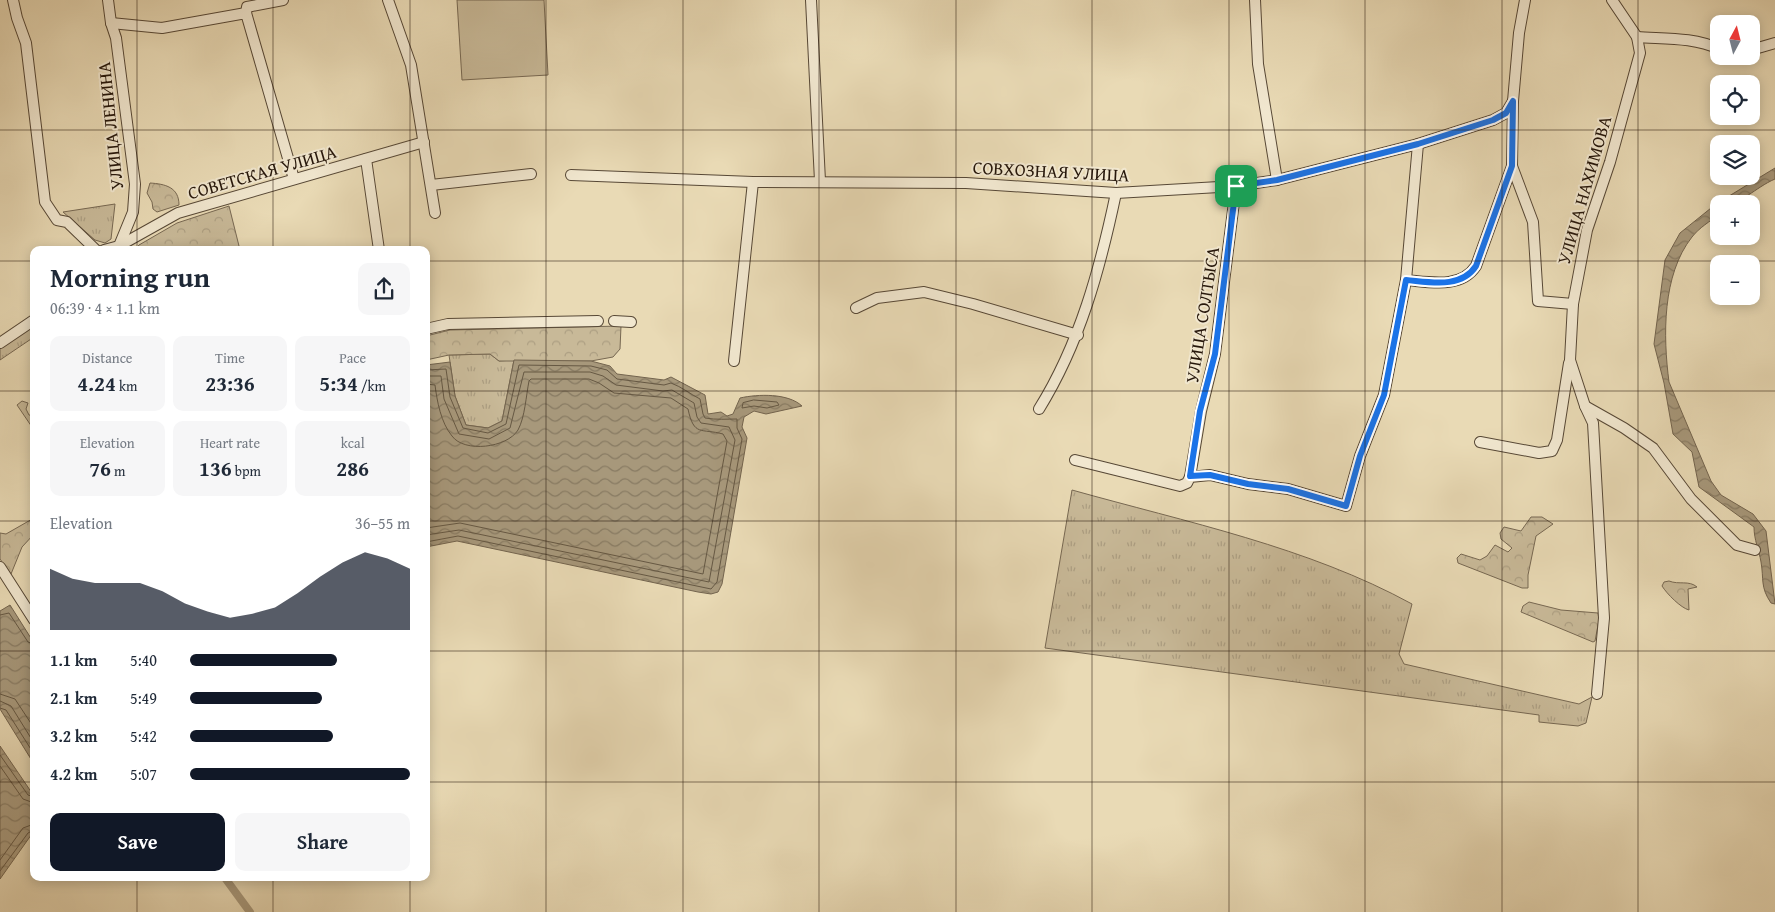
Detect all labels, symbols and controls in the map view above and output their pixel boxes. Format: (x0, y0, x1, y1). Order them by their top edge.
north arrow (1710, 15, 1760, 65)
map controls (1710, 15, 1760, 305)
street label: УЛИЦА ЛЕНИНА (90, 61, 130, 191)
button: locate (1710, 75, 1760, 125)
street label: УЛИЦА НАХИМОВА (1550, 112, 1618, 267)
button: layers (1710, 135, 1760, 185)
street label: СОВЕТСКАЯ УЛИЦА (185, 138, 340, 206)
street label: СОВХОЗНАЯ УЛИЦА (972, 153, 1130, 189)
pin (1215, 165, 1257, 207)
icon: arrive (1222, 172, 1250, 200)
button: + (1710, 195, 1760, 245)
street label: УЛИЦА СОЛТЫСА (1178, 245, 1226, 385)
button: − (1710, 255, 1760, 305)
text: Morning run (50, 256, 210, 297)
button: share (358, 263, 410, 315)
text: 06:39 · 4 × 1.1 km (50, 296, 160, 320)
text: Distance (82, 348, 132, 368)
text: Time (215, 348, 245, 368)
text: Pace (339, 348, 366, 368)
text: 4.24 (77, 368, 116, 399)
text: 23:36 (205, 368, 255, 399)
text: 5:34 (319, 368, 358, 399)
text: km (116, 376, 137, 396)
text: /km (358, 376, 386, 396)
text: Elevation (80, 433, 135, 453)
text: Heart rate (200, 433, 260, 453)
text: kcal (341, 433, 365, 453)
text: 76 (89, 453, 111, 484)
text: 136 (199, 453, 232, 484)
text: 286 (336, 453, 369, 484)
text: m (111, 461, 125, 481)
text: bpm (232, 461, 261, 481)
text: Elevation (50, 511, 113, 535)
text: 36–55 m (355, 511, 410, 535)
text: 1.1 km (50, 648, 97, 672)
text: 5:40 (130, 648, 157, 672)
text: 2.1 km (50, 686, 97, 710)
text: 5:49 (130, 686, 157, 710)
text: 3.2 km (50, 724, 97, 748)
text: 5:42 (130, 724, 157, 748)
text: 4.2 km (50, 762, 97, 786)
text: 5:07 (130, 762, 157, 786)
button: Save (50, 813, 225, 871)
button: Share (235, 813, 410, 871)

